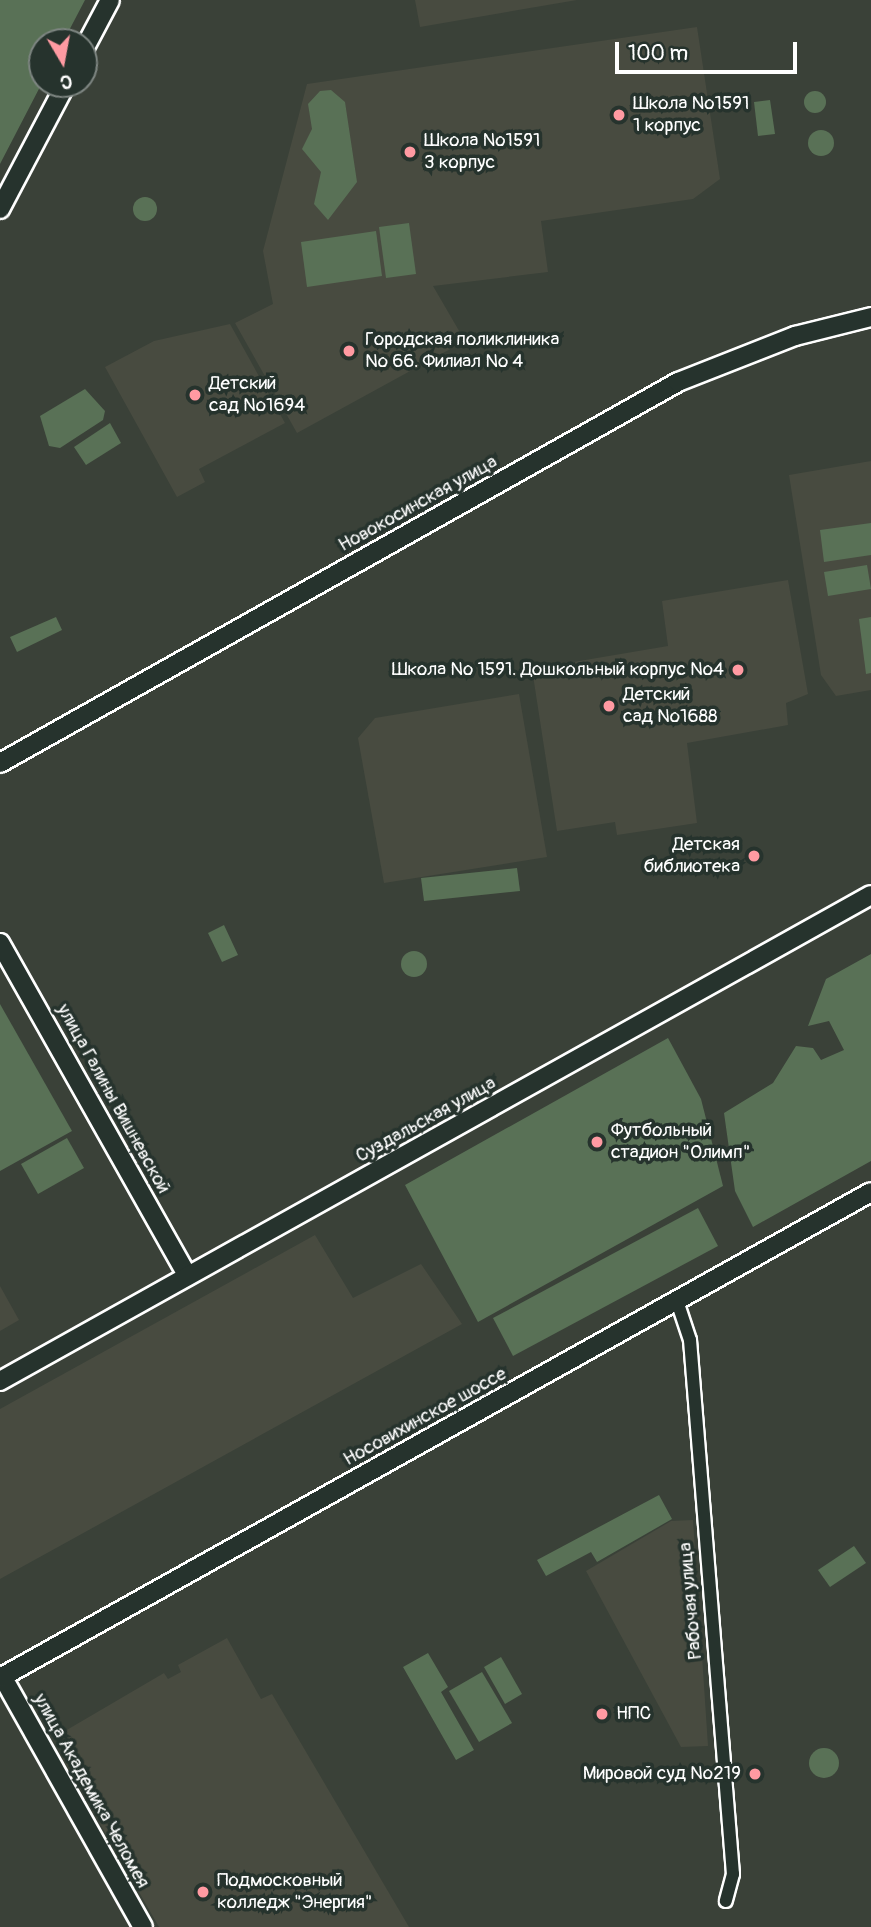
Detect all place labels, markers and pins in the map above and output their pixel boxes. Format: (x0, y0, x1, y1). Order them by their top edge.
place label: Школа №1591 1 корпус (633, 93, 749, 137)
marker: Школа №1591 1 корпус (611, 107, 627, 123)
place label: Школа №1591 3 корпус (424, 130, 540, 174)
marker: Школа №1591 3 корпус (402, 144, 418, 160)
place label: Городская поликлиника № 66. Филиал № 4 (365, 329, 559, 373)
marker: Городская поликлиника № 66. Филиал № 4 (339, 341, 359, 361)
place label: Детский сад №1694 (209, 373, 305, 417)
marker: Детский сад №1694 (187, 387, 203, 403)
place label: Школа № 1591. Дошкольный корпус №4 (392, 659, 724, 681)
marker: Школа № 1591. Дошкольный корпус №4 (730, 662, 746, 678)
place label: Детский сад №1688 (623, 684, 718, 728)
marker: Детский сад №1688 (601, 698, 617, 714)
place label: Детская библиотека (644, 834, 740, 878)
marker: Детская библиотека (746, 848, 762, 864)
place label: Футбольный стадион "Олимп" (611, 1120, 750, 1164)
marker: Футбольный стадион "Олимп" (589, 1134, 605, 1150)
place label: НПС (616, 1703, 651, 1725)
marker: НПС (594, 1706, 610, 1722)
place label: Мировой суд №219 (583, 1763, 741, 1785)
marker: Мировой суд №219 (747, 1766, 763, 1782)
place label: Подмосковный колледж "Энергия" (217, 1870, 373, 1914)
marker: Подмосковный колледж "Энергия" (195, 1884, 211, 1900)

